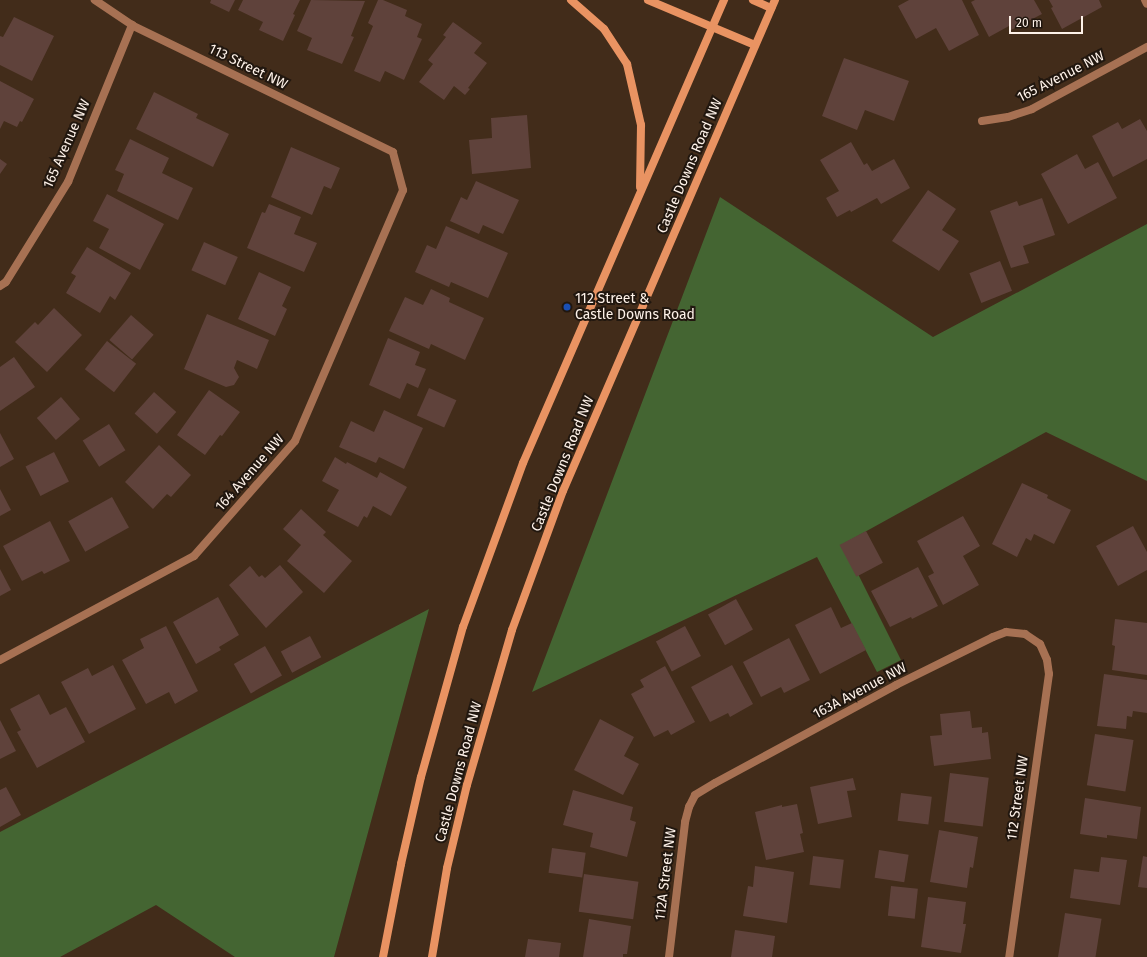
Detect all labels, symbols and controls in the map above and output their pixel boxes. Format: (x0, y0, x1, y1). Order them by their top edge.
scale bar (1011, 8, 1085, 34)
text: 20 m (1016, 16, 1042, 30)
street label: 113 Street NW (206, 41, 290, 93)
street label: 165 Avenue NW (1015, 48, 1107, 106)
street label: Castle Downs Road NW (654, 96, 726, 236)
street label: 165 Avenue NW (40, 97, 94, 191)
place label: 112 Street & Castle Downs Road (575, 291, 695, 324)
marker: 112 Street & Castle Downs Road (562, 302, 572, 312)
street label: Castle Downs Road NW (528, 394, 598, 534)
street label: 164 Avenue NW (212, 431, 288, 515)
street label: 163A Avenue NW (810, 659, 910, 723)
street label: Castle Downs Road NW (432, 700, 486, 844)
street label: 112 Street NW (1004, 755, 1032, 841)
street label: 112A Street NW (652, 827, 680, 921)

